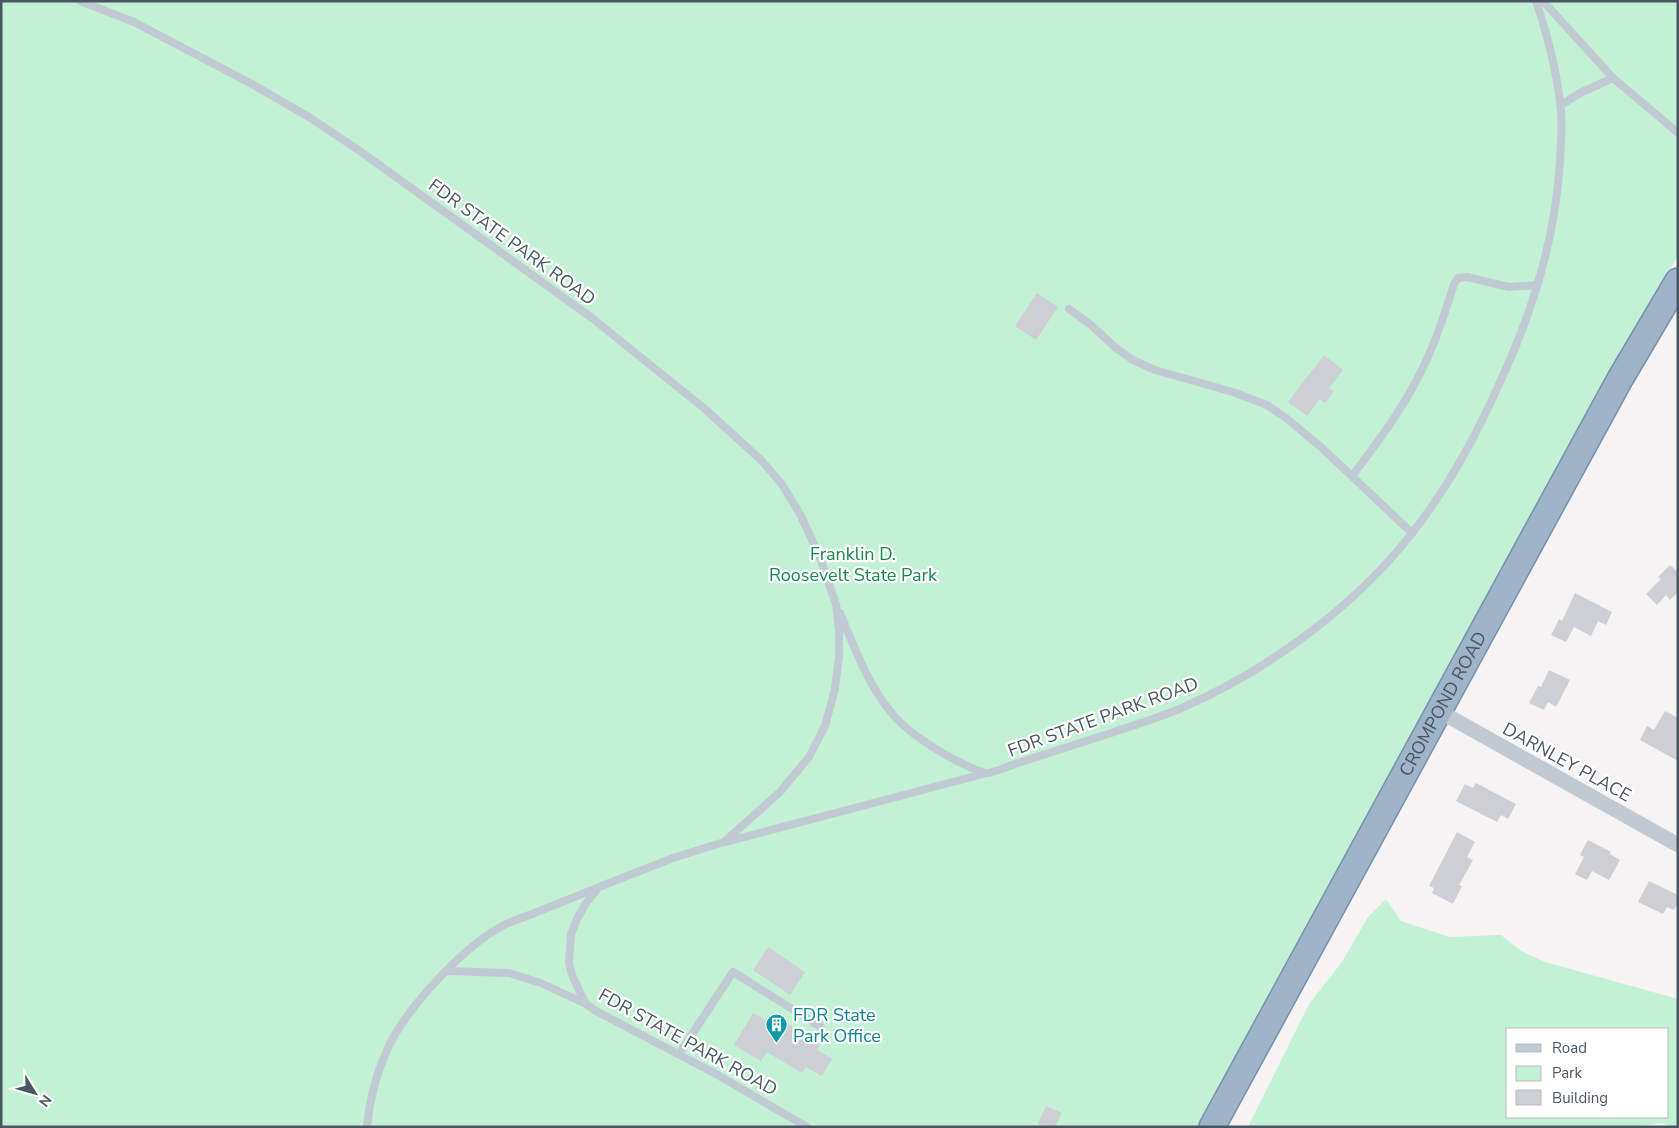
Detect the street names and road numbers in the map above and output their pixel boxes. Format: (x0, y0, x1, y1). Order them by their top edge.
street label: FDR STATE PARK ROAD (424, 173, 600, 311)
street label: CROMPOND ROAD (1394, 627, 1492, 781)
street label: FDR STATE PARK ROAD (1004, 671, 1202, 763)
street label: DARNLEY PLACE (1498, 717, 1636, 807)
street label: FDR STATE PARK ROAD (594, 983, 782, 1101)

